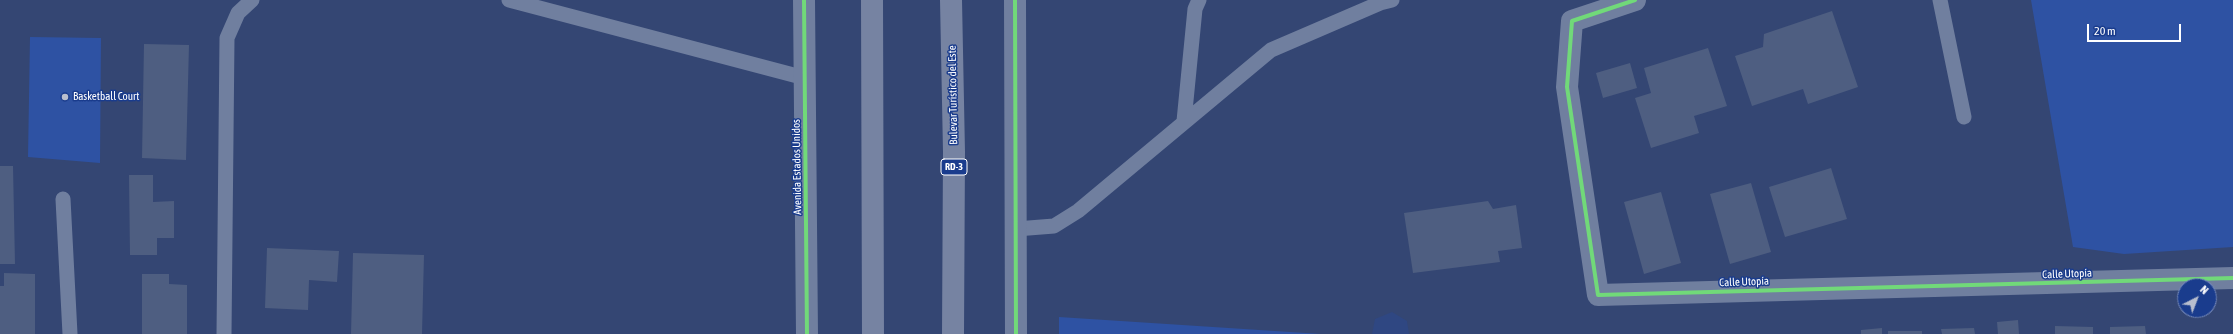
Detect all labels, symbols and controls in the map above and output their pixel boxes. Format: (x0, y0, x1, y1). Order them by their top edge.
scale bar (2089, 16, 2183, 42)
text: 20 m (2094, 24, 2116, 38)
street label: Bulevar Turístico del Este (946, 45, 960, 145)
place label: Basketball Court (73, 90, 139, 104)
marker: Basketball Court (60, 92, 70, 102)
street label: Avenida Estados Unidos (790, 119, 804, 215)
road number: RD-3 (941, 159, 967, 175)
street label: Calle Utopía (2042, 267, 2092, 281)
street label: Calle Utopía (1719, 275, 1769, 289)
north arrow (2177, 278, 2217, 318)
text: N (2198, 283, 2211, 296)

